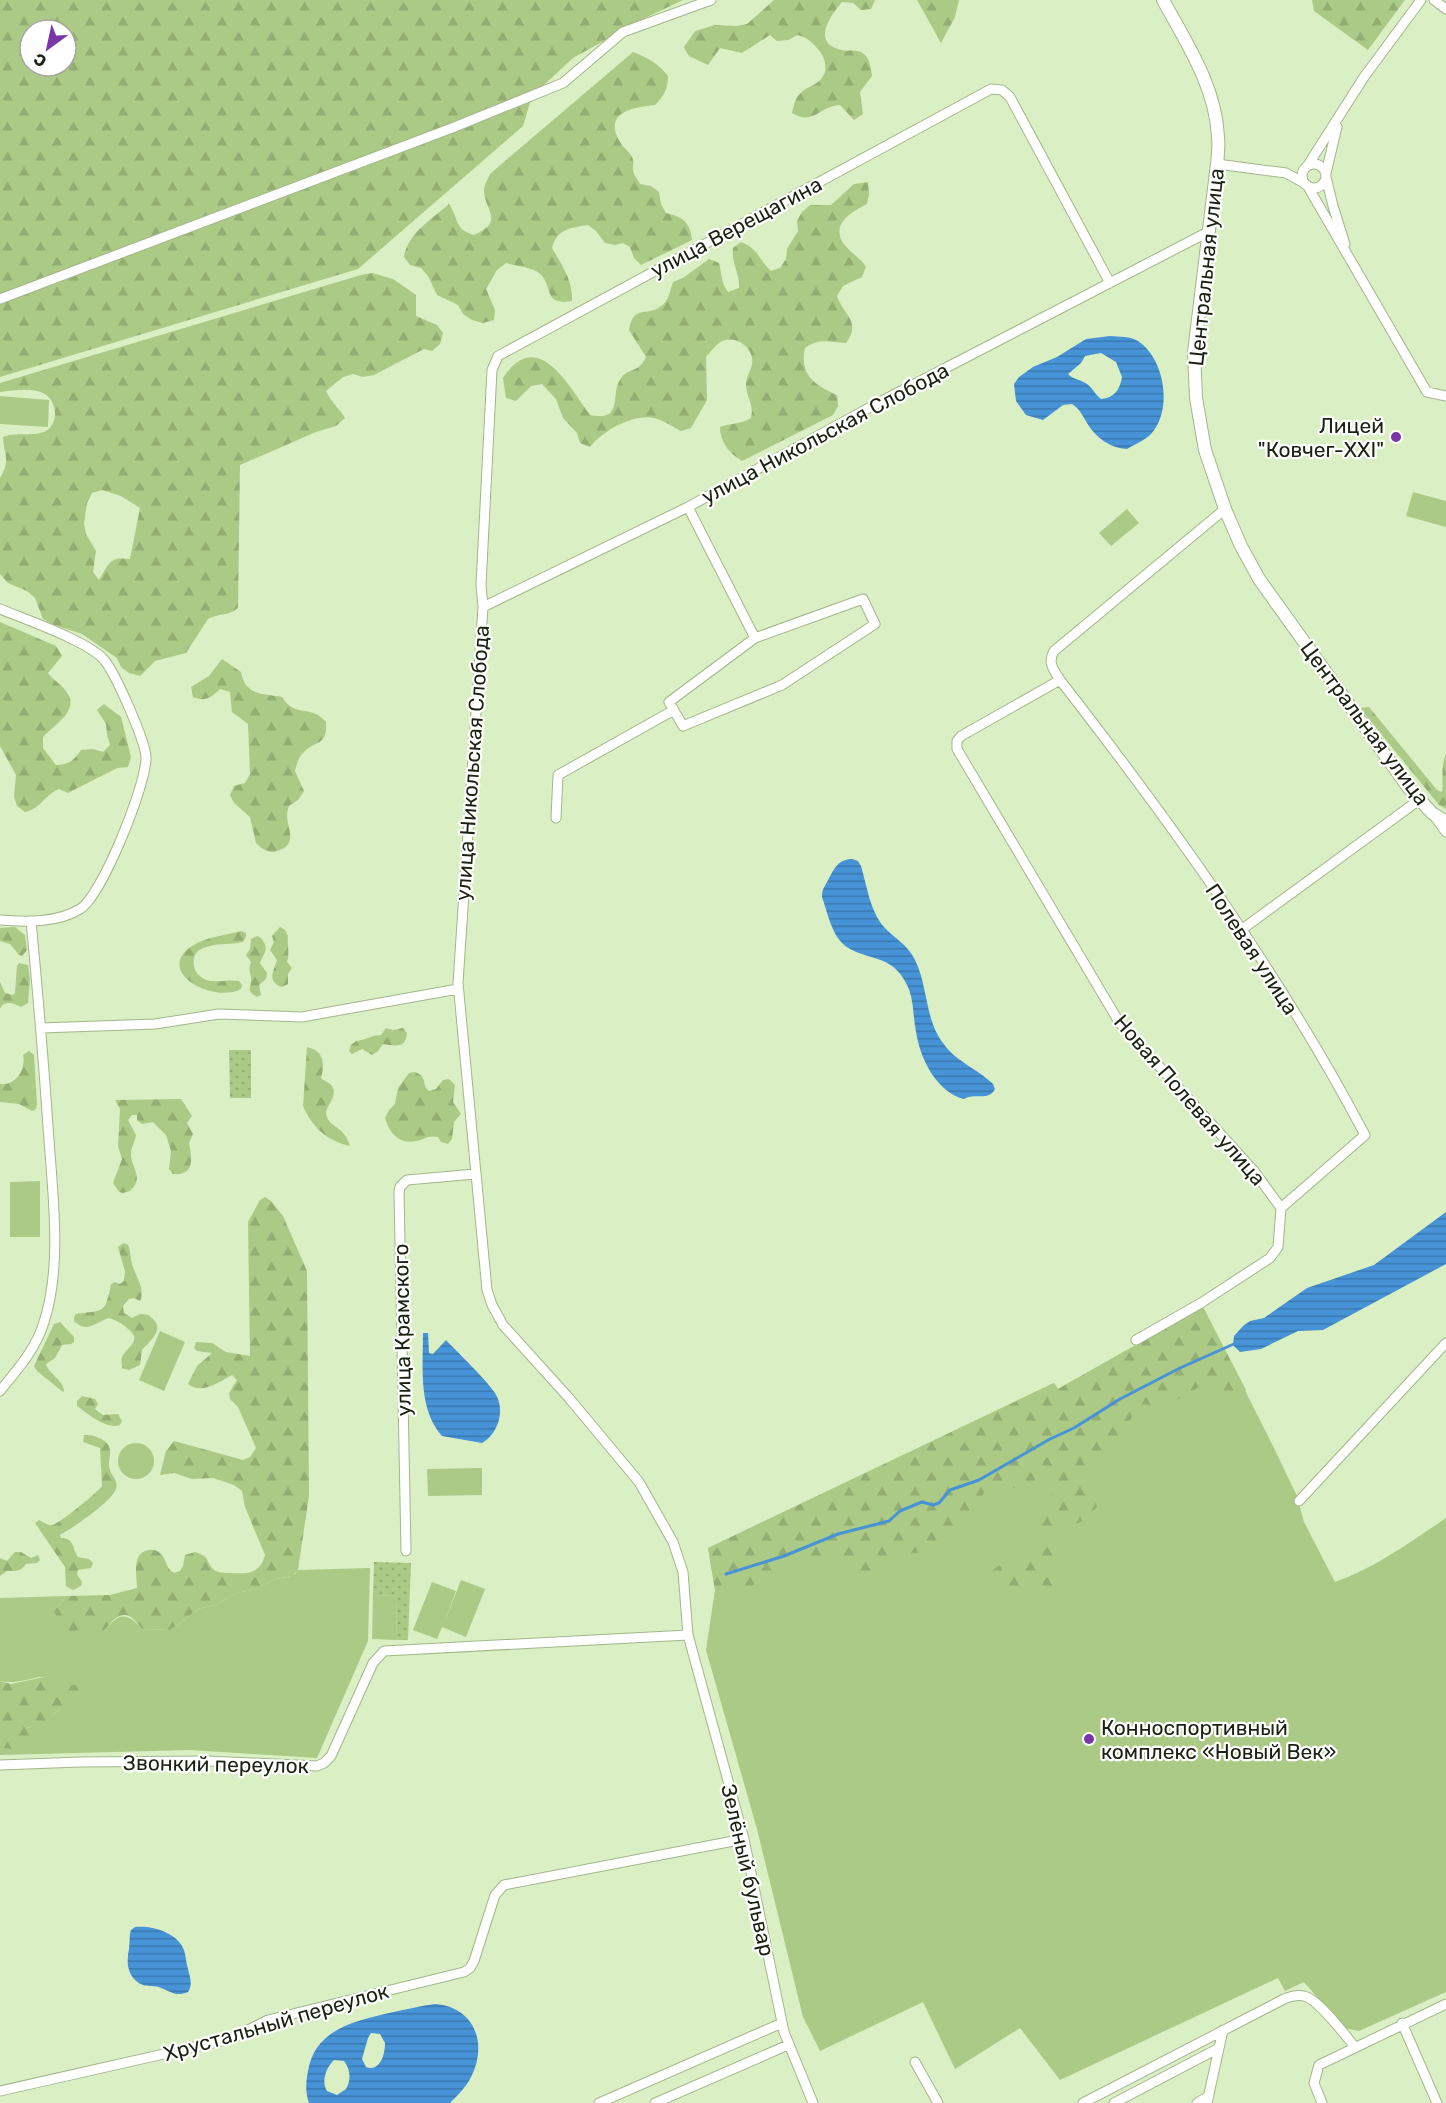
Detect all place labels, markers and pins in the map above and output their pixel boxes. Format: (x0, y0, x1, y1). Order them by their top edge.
place label: Лицей "Ковчег-XXI" (1258, 413, 1384, 462)
marker: Лицей "Ковчег-XXI" (1389, 430, 1403, 444)
place label: Конноспортивный комплекс «Новый Век» (1101, 1715, 1336, 1764)
marker: Конноспортивный комплекс «Новый Век» (1082, 1732, 1096, 1746)

